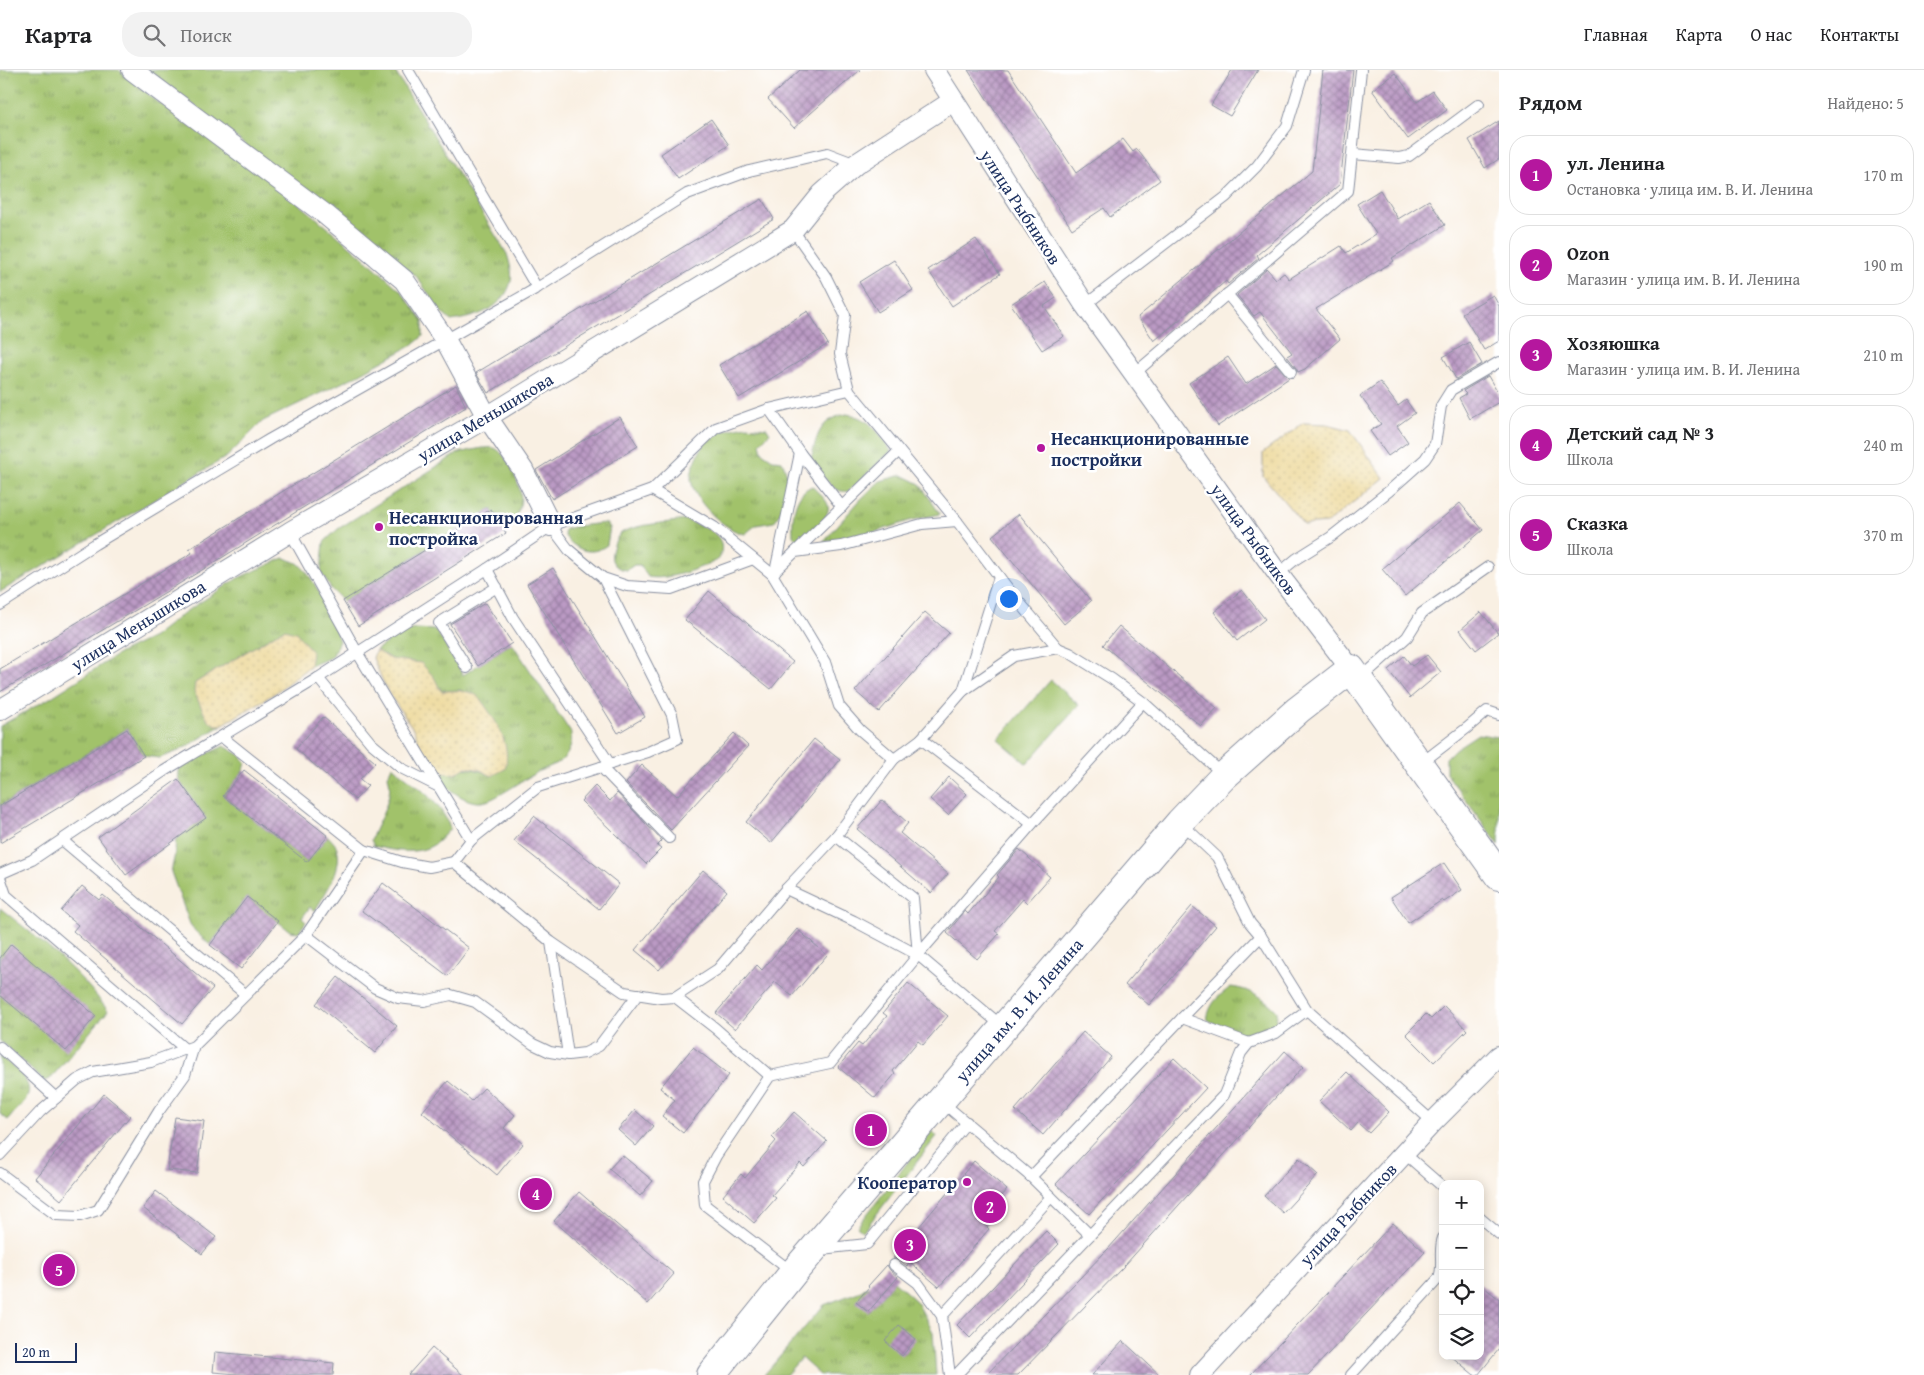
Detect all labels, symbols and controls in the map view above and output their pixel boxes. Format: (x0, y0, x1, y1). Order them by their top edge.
search box (122, 12, 472, 57)
text: Карта (25, 17, 92, 52)
icon: search (140, 21, 168, 49)
text: Поиск (180, 21, 232, 49)
text: Главная (1584, 21, 1648, 48)
text: Карта (1676, 21, 1722, 48)
text: О нас (1750, 21, 1792, 48)
text: Контакты (1820, 21, 1899, 48)
text: Рядом (1519, 87, 1582, 118)
text: Найдено: 5 (1827, 91, 1904, 115)
street label: улица Рыбников (973, 143, 1069, 270)
text: ул. Ленина (1567, 149, 1665, 177)
text: 1 (1532, 163, 1540, 187)
text: 170 m (1863, 163, 1903, 187)
text: Остановка · улица им. В. И. Ленина (1567, 177, 1813, 201)
text: Ozon (1567, 239, 1609, 267)
text: 2 (1532, 253, 1540, 277)
text: 190 m (1863, 253, 1903, 277)
text: Магазин · улица им. В. И. Ленина (1567, 267, 1800, 291)
text: Хозяюшка (1567, 329, 1660, 357)
text: 3 (1532, 343, 1540, 367)
text: 210 m (1863, 343, 1903, 367)
text: Магазин · улица им. В. И. Ленина (1567, 357, 1800, 381)
street label: улица Меньшикова (411, 365, 558, 469)
text: Детский сад № 3 (1567, 419, 1714, 447)
place label: Несанкционированные постройки (1051, 425, 1249, 473)
text: 4 (1532, 433, 1540, 457)
text: 240 m (1863, 433, 1903, 457)
marker: Несанкционированные постройки (1035, 442, 1047, 454)
text: Школа (1567, 447, 1613, 471)
street label: улица Рыбников (1204, 477, 1304, 601)
place label: Несанкционированная постройка (389, 504, 584, 552)
text: Сказка (1567, 509, 1628, 537)
marker: Несанкционированная постройка (373, 521, 385, 533)
text: 5 (1532, 523, 1540, 547)
text: 370 m (1863, 523, 1903, 547)
text: Школа (1567, 537, 1613, 561)
street label: улица Меньшикова (65, 572, 211, 678)
your location (996, 586, 1022, 612)
street label: улица им. В. И. Ленина (948, 932, 1090, 1089)
pin: 1 (855, 1111, 887, 1149)
street label: улица Рыбников (1292, 1156, 1403, 1272)
place label: Кооператор (857, 1169, 957, 1196)
pin: 4 (520, 1175, 552, 1213)
marker: Кооператор (961, 1176, 973, 1188)
map controls (1439, 1180, 1484, 1360)
button: + (1439, 1180, 1484, 1225)
pin: 2 (974, 1188, 1006, 1226)
button: − (1439, 1225, 1484, 1270)
pin: 3 (894, 1226, 926, 1264)
pin: 5 (43, 1251, 75, 1289)
button: locate (1439, 1270, 1484, 1315)
button: layers (1439, 1315, 1484, 1360)
scale bar (15, 1340, 78, 1363)
text: 20 m (22, 1342, 50, 1362)

